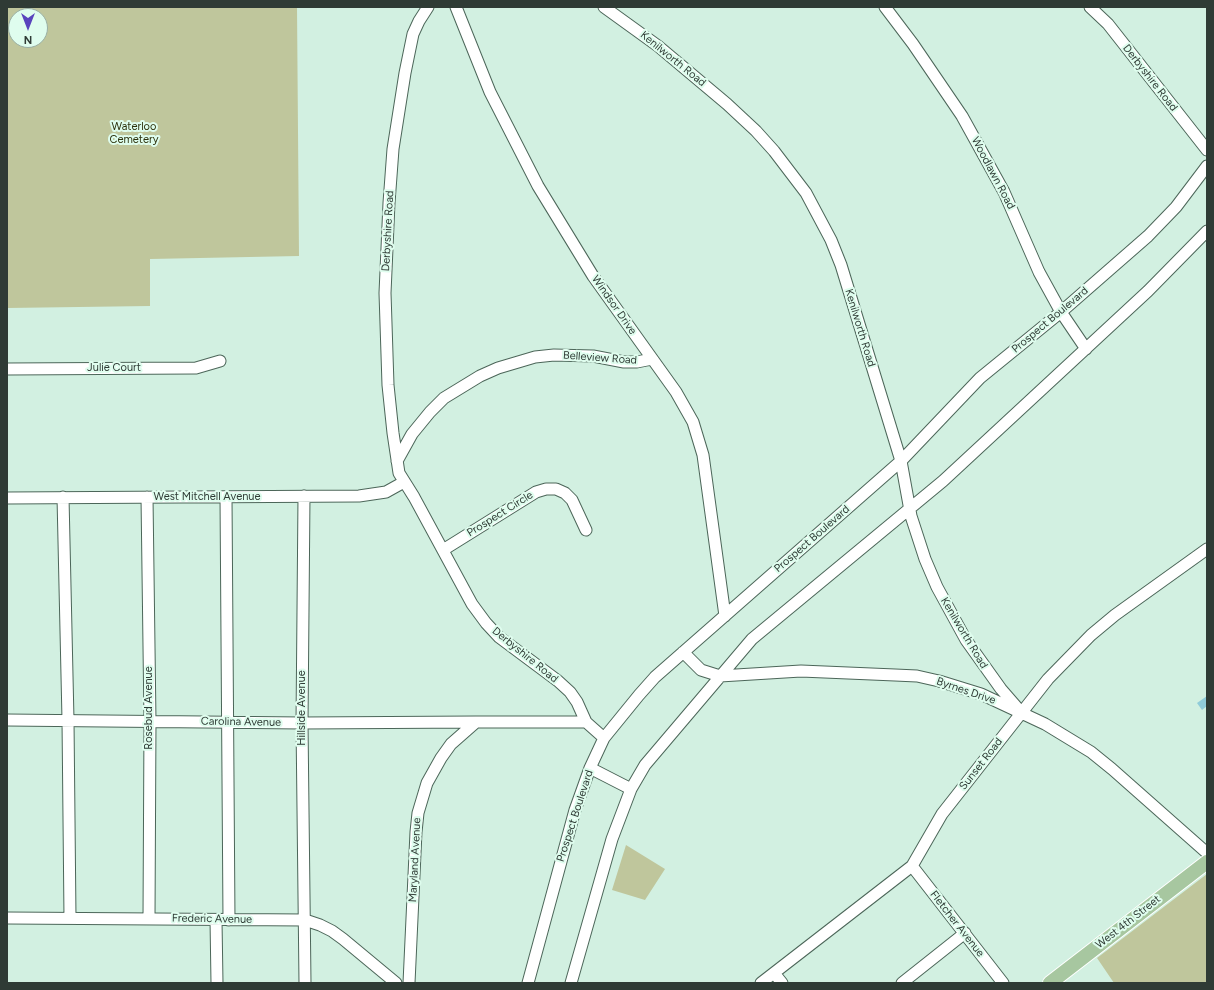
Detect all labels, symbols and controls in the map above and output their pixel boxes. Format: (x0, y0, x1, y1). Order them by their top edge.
north arrow (8, 8, 48, 48)
street label: Kenilworth Road (638, 28, 708, 90)
text: N (24, 33, 32, 46)
street label: Derbyshire Road (1120, 42, 1180, 114)
park label: Waterloo Cemetery (110, 120, 158, 146)
street label: Woodlawn Road (968, 135, 1018, 211)
street label: Derbyshire Road (379, 190, 397, 272)
street label: Windsor Drive (589, 273, 639, 337)
street label: Prospect Boulevard (1009, 284, 1091, 356)
street label: Kenilworth Road (842, 288, 878, 368)
street label: Belleview Road (563, 349, 637, 367)
street label: Julie Court (87, 361, 141, 375)
street label: Prospect Circle (465, 488, 535, 540)
street label: West Mitchell Avenue (154, 490, 260, 504)
street label: Prospect Boulevard (772, 503, 852, 575)
street label: Kenilworth Road (938, 595, 990, 671)
street label: Derbyshire Road (489, 624, 561, 686)
street label: Rosebud Avenue (142, 666, 156, 750)
street label: Hillside Avenue (295, 670, 309, 746)
street label: Byrnes Drive (935, 675, 997, 707)
street label: Carolina Avenue (201, 715, 281, 729)
street label: Sunset Road (957, 735, 1005, 793)
street label: Prospect Boulevard (554, 768, 596, 864)
street label: Maryland Avenue (406, 817, 424, 903)
street label: Fletcher Avenue (927, 888, 987, 960)
street label: West 4th Street (1093, 893, 1163, 951)
street label: Frederic Avenue (172, 912, 252, 926)

